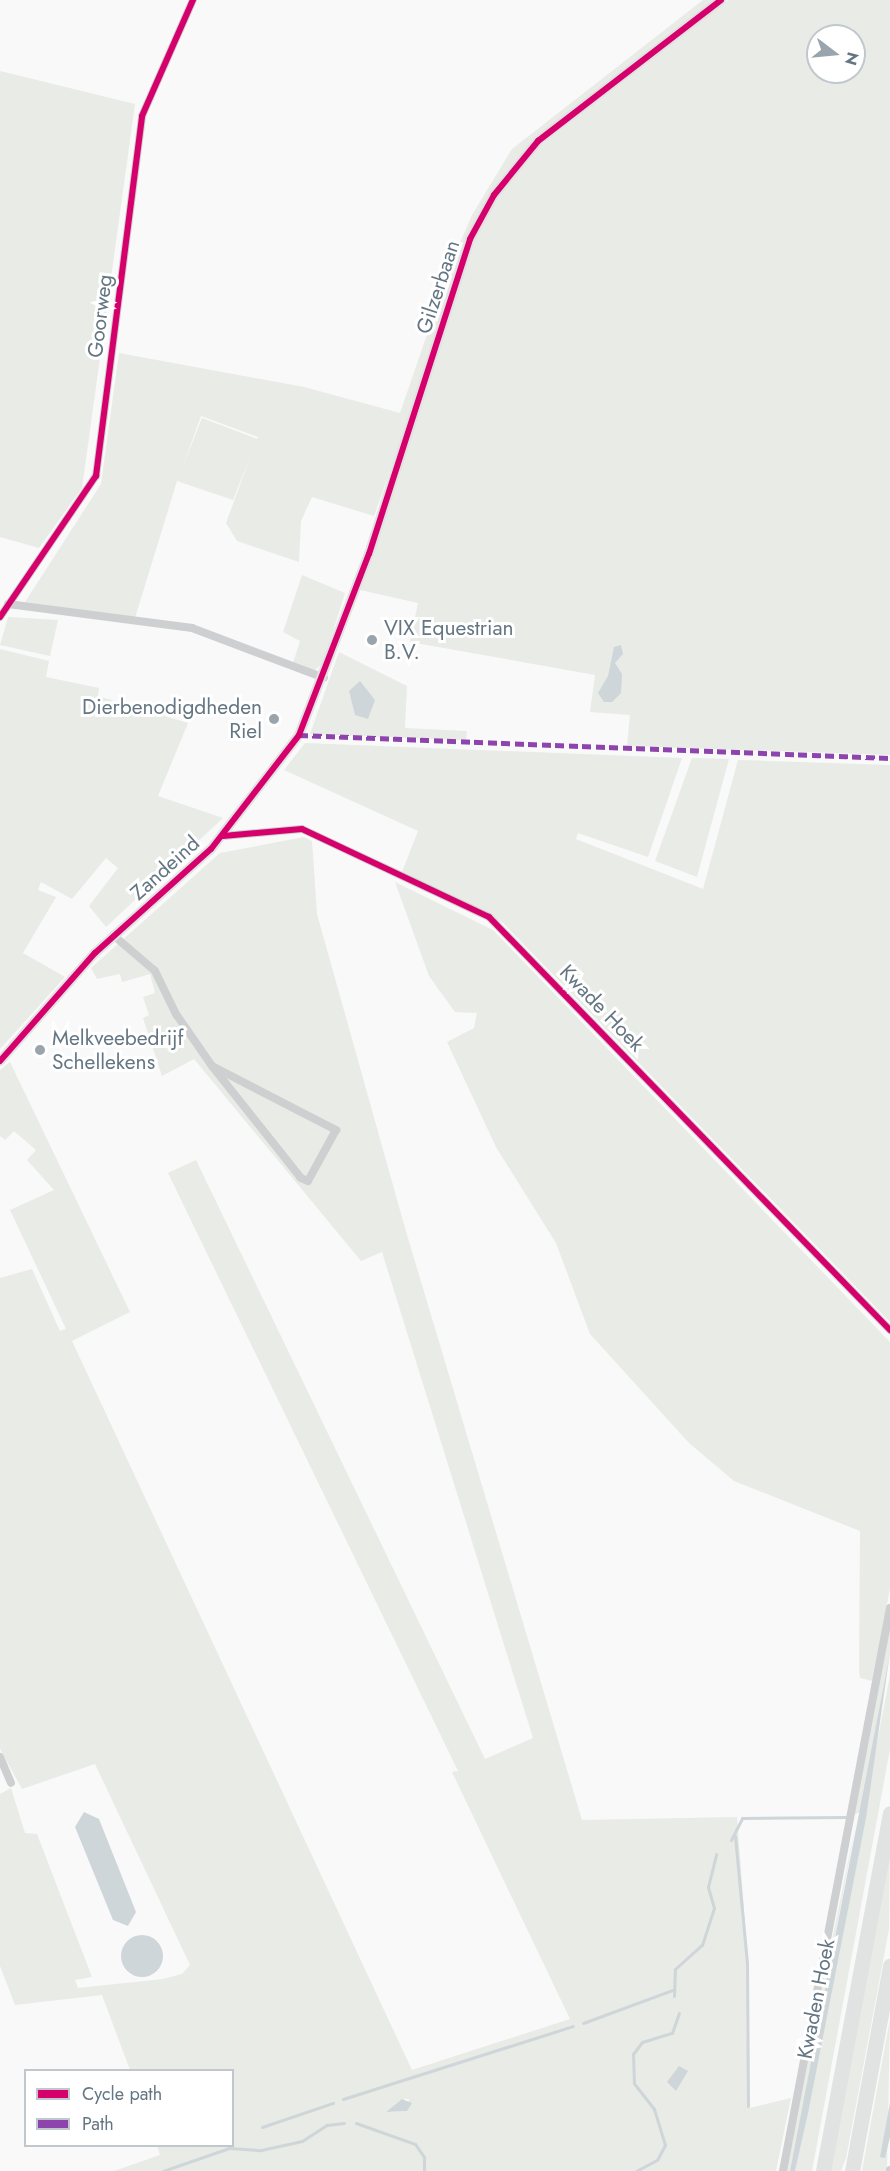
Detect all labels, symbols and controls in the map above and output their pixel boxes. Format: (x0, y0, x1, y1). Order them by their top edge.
north arrow (806, 24, 866, 84)
text: N (839, 49, 865, 68)
street label: Gilzerbaan (411, 237, 465, 337)
street label: Goorweg (82, 273, 118, 359)
place label: VIX Equestrian B.V. (384, 615, 514, 665)
marker: VIX Equestrian B.V. (365, 633, 379, 647)
place label: Dierbenodigdheden Riel (82, 694, 262, 744)
marker: Dierbenodigdheden Riel (267, 712, 281, 726)
street label: Zandeind (125, 831, 205, 905)
street label: Kwade Hoek (554, 959, 650, 1057)
place label: Melkveebedrijf Schellekens (52, 1025, 183, 1075)
marker: Melkveebedrijf Schellekens (33, 1043, 47, 1057)
street label: Kwaden Hoek (792, 1937, 840, 2061)
legend (24, 2069, 234, 2147)
text: Cycle path (82, 2081, 162, 2107)
text: Path (82, 2111, 114, 2137)

